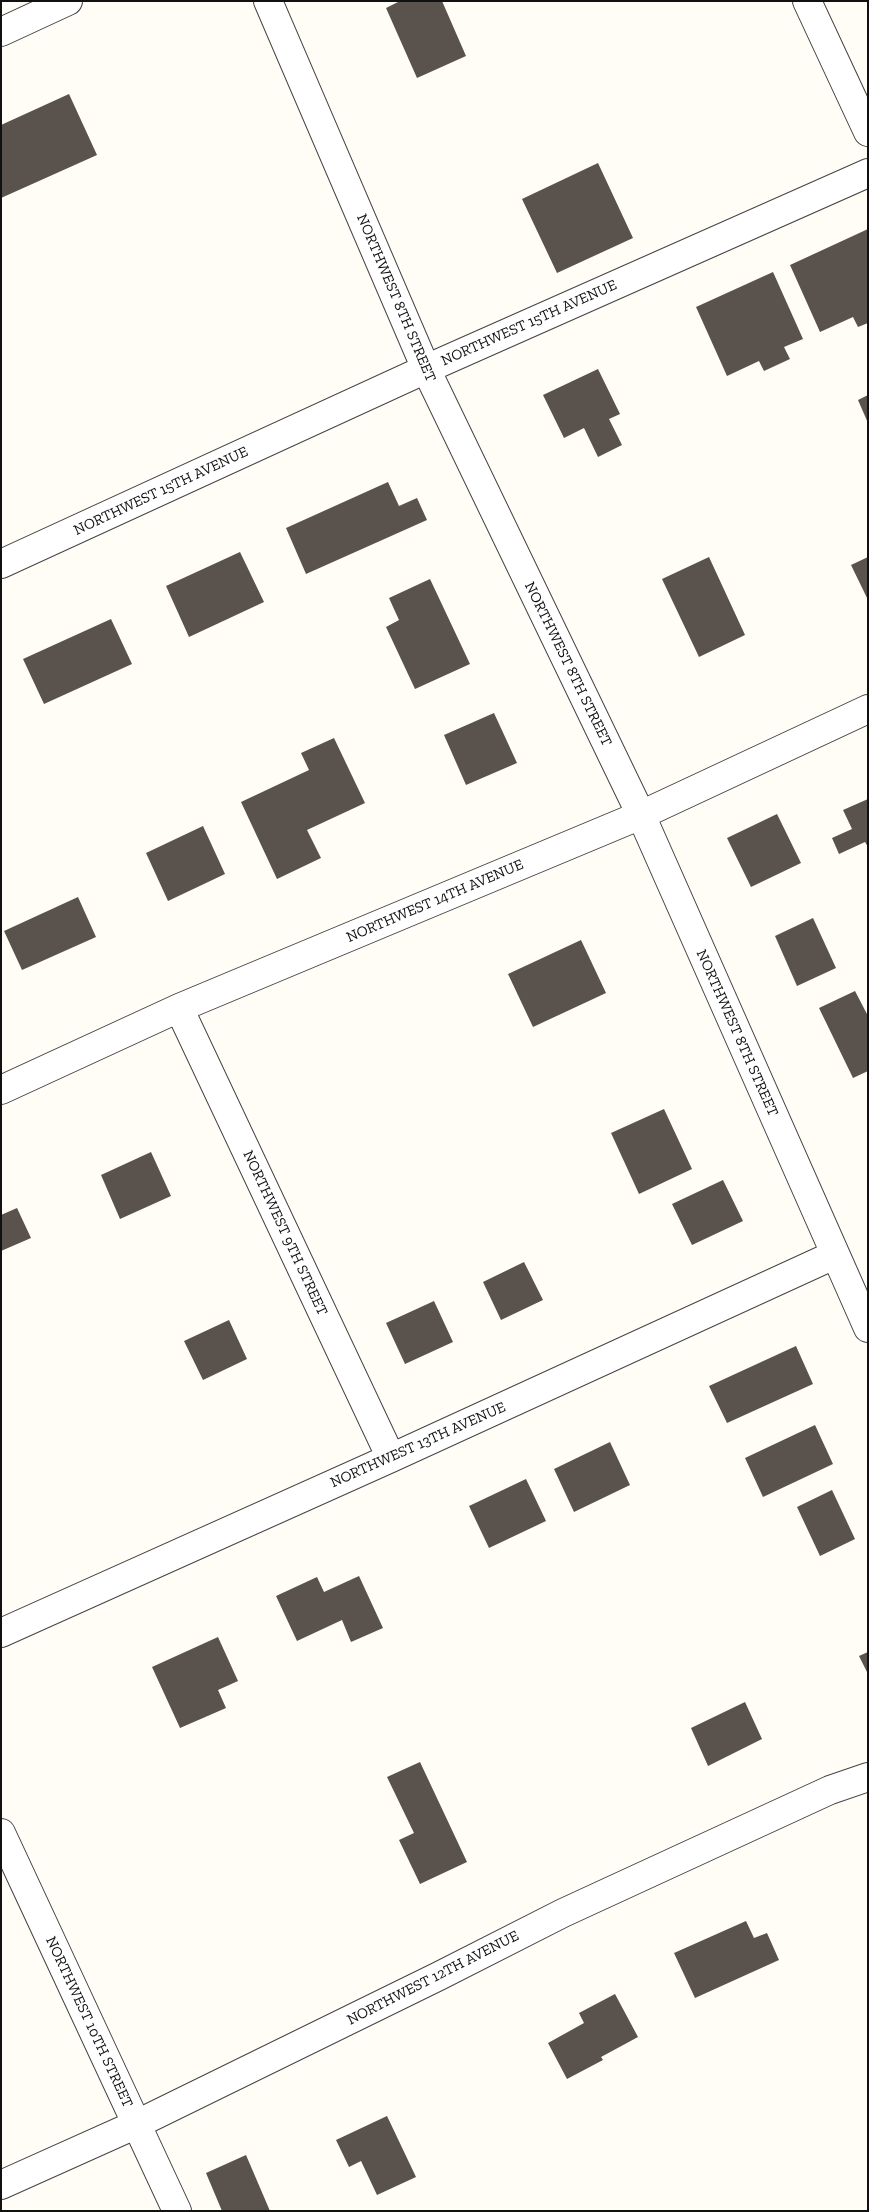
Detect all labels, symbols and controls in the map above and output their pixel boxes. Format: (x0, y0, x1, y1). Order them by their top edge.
street label: NORTHWEST 8TH STREET (352, 211, 440, 385)
street label: NORTHWEST 15TH AVENUE (438, 276, 620, 370)
street label: NORTHWEST 15TH AVENUE (71, 443, 251, 539)
street label: NORTHWEST 8TH STREET (520, 579, 616, 749)
street label: NORTHWEST 14TH AVENUE (344, 856, 526, 946)
street label: NORTHWEST 8TH STREET (692, 947, 782, 1119)
street label: NORTHWEST 9TH STREET (239, 1148, 331, 1318)
street label: NORTHWEST 13TH AVENUE (328, 1398, 508, 1492)
street label: NORTHWEST 12TH AVENUE (344, 1927, 522, 2029)
street label: NORTHWEST 10TH STREET (41, 1934, 137, 2110)

